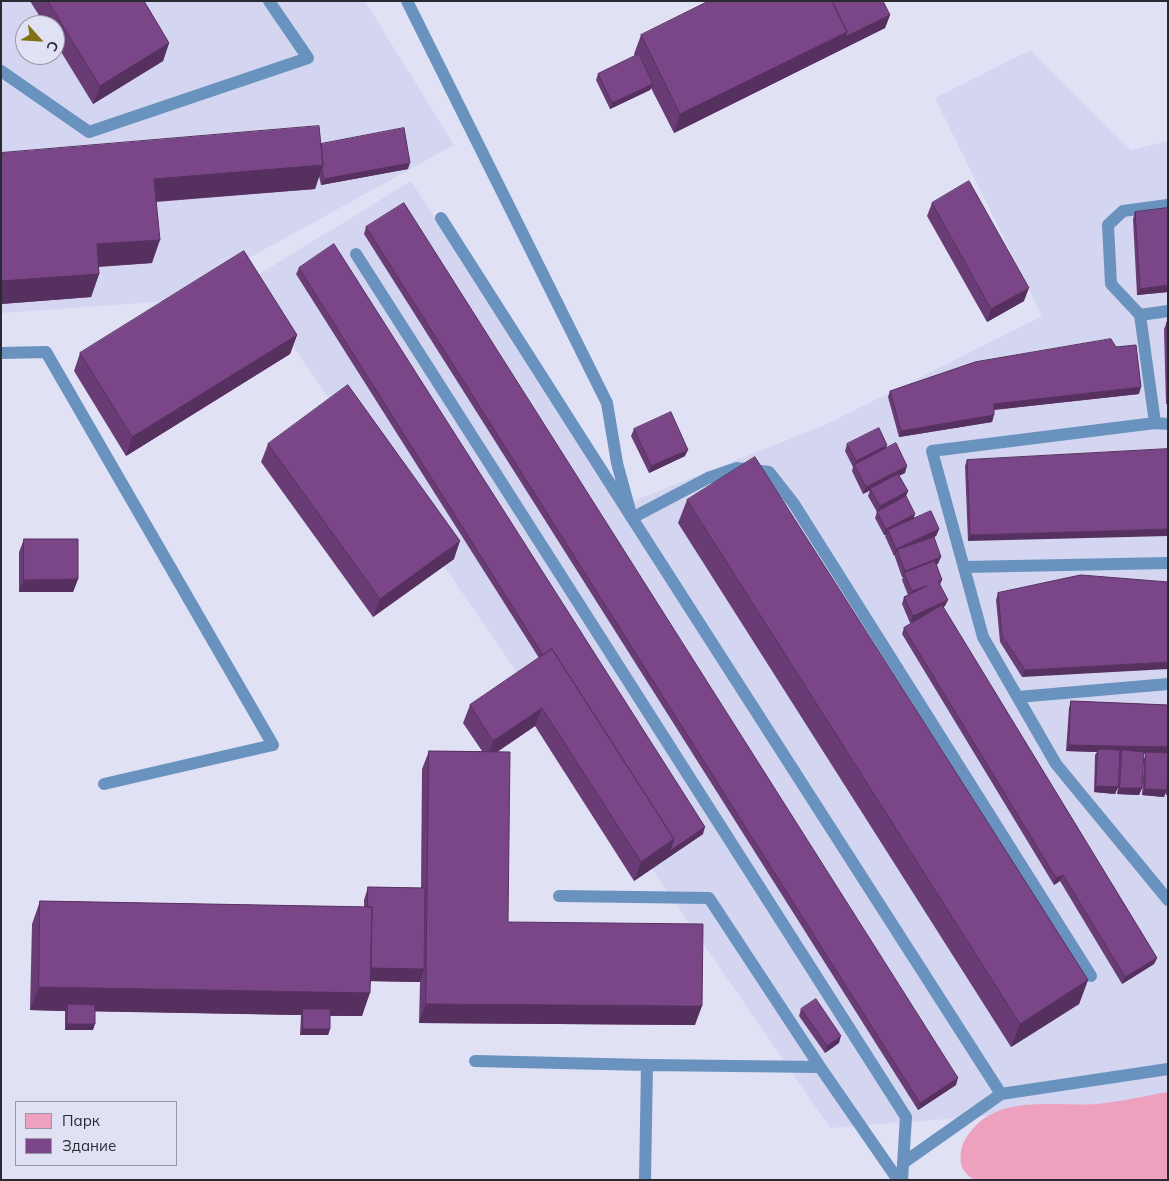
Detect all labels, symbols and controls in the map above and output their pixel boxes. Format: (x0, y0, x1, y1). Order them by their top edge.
north arrow (15, 15, 65, 65)
text: С (42, 38, 63, 54)
legend (15, 1101, 178, 1166)
text: Парк (62, 1111, 100, 1130)
text: Здание (62, 1136, 116, 1155)

